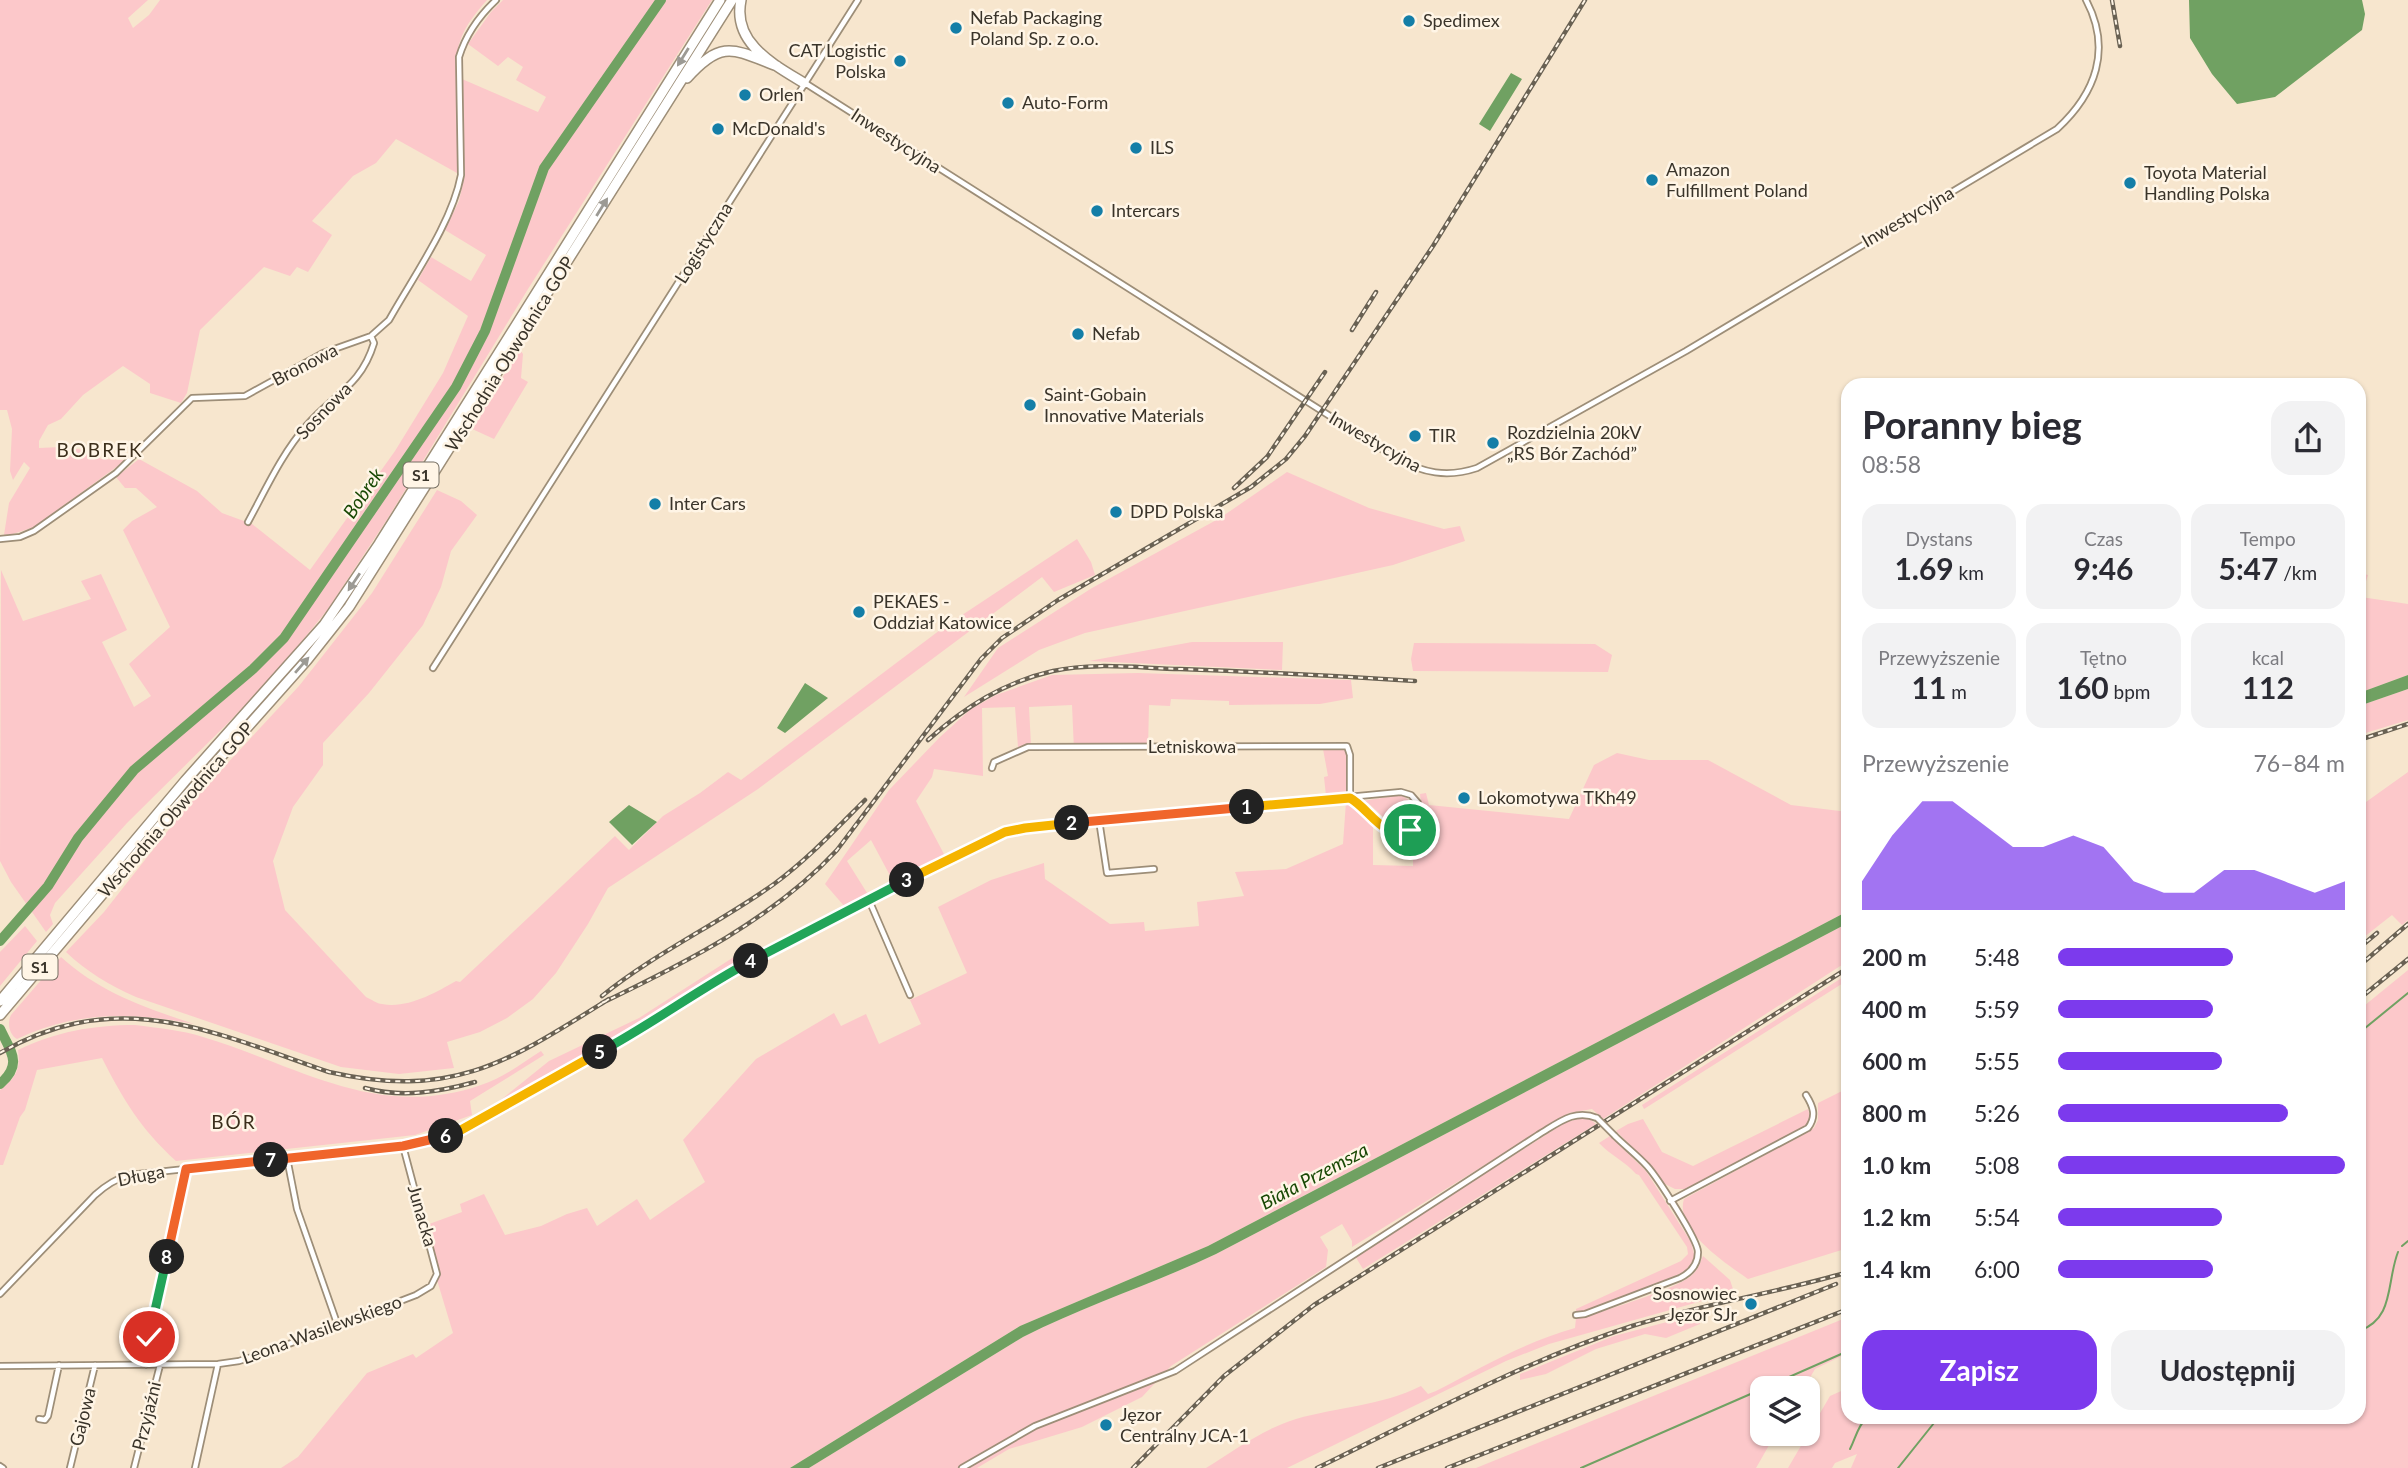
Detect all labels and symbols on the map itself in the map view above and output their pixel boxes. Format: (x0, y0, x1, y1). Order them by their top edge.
place label: Nefab Packaging Poland Sp. z o.o. (970, 6, 1102, 49)
place label: Spedimex (1423, 9, 1500, 31)
marker: Spedimex (1401, 13, 1417, 29)
marker: Nefab Packaging Poland Sp. z o.o. (948, 20, 964, 36)
place label: CAT Logistic Polska (788, 39, 886, 82)
one-way arrow (677, 48, 690, 67)
marker: CAT Logistic Polska (892, 53, 908, 69)
place label: Orlen (759, 83, 804, 105)
marker: Orlen (737, 87, 753, 103)
place label: Auto-Form (1022, 91, 1108, 113)
marker: Auto-Form (1000, 95, 1016, 111)
street label: Inwestycyjna (847, 103, 946, 177)
place label: McDonald's (732, 117, 826, 139)
marker: McDonald's (710, 121, 726, 137)
place label: ILS (1150, 136, 1174, 158)
marker: ILS (1128, 140, 1144, 156)
place label: Amazon Fulfillment Poland (1666, 158, 1808, 201)
place label: Toyota Material Handling Polska (2144, 161, 2270, 204)
marker: Amazon Fulfillment Poland (1644, 172, 1660, 188)
marker: Toyota Material Handling Polska (2122, 175, 2138, 191)
street label: Inwestycyjna (1857, 181, 1958, 251)
one-way arrow (596, 197, 609, 216)
street label: Logistyczna (670, 198, 737, 287)
place label: Intercars (1111, 199, 1180, 221)
marker: Intercars (1089, 203, 1105, 219)
street label: Wschodnia Obwodnica GOP (440, 252, 578, 455)
place label: Nefab (1092, 322, 1140, 344)
marker: Nefab (1070, 326, 1086, 342)
street label: Bronowa (268, 338, 341, 390)
street label: Sosnowa (291, 377, 356, 443)
place label: Saint-Gobain Innovative Materials (1044, 383, 1204, 426)
marker: Saint-Gobain Innovative Materials (1022, 397, 1038, 413)
street label: Inwestycyjna (1325, 406, 1426, 476)
place label: Rozdzielnia 20kV „RS Bór Zachód” (1507, 421, 1642, 464)
place label: TIR (1429, 424, 1457, 446)
marker: TIR (1407, 428, 1423, 444)
marker: Rozdzielnia 20kV „RS Bór Zachód” (1485, 435, 1501, 451)
district label: BOBREK (56, 438, 144, 461)
water label: Bobrek (338, 462, 388, 522)
road number: S1 (404, 462, 438, 488)
place label: Inter Cars (669, 492, 746, 514)
marker: Inter Cars (647, 496, 663, 512)
place label: DPD Polska (1130, 500, 1223, 522)
marker: DPD Polska (1108, 504, 1124, 520)
one-way arrow (347, 572, 360, 592)
place label: PEKAES - Oddział Katowice (873, 590, 1012, 633)
marker: PEKAES - Oddział Katowice (851, 604, 867, 620)
one-way arrow (294, 657, 309, 674)
street label: Wschodnia Obwodnica GOP (93, 717, 258, 902)
street label: Letniskowa (1148, 735, 1236, 757)
place label: Lokomotywa TKh49 (1478, 786, 1637, 808)
pin: 1 (1230, 790, 1264, 824)
marker: Lokomotywa TKh49 (1456, 790, 1472, 806)
pin (1380, 800, 1440, 860)
pin: 2 (1054, 806, 1090, 840)
pin: 3 (890, 862, 925, 898)
pin: 4 (734, 944, 768, 978)
road number: S1 (22, 954, 58, 979)
pin: 5 (582, 1034, 618, 1070)
district label: BÓR (211, 1110, 257, 1133)
pin: 6 (428, 1118, 464, 1154)
water label: Biała Przemsza (1256, 1137, 1372, 1214)
pin: 7 (254, 1142, 288, 1178)
street label: Długa (115, 1160, 166, 1190)
street label: Junacka (404, 1182, 442, 1249)
pin: 8 (150, 1240, 184, 1274)
place label: Sosnowiec Jęzor SJr (1653, 1282, 1737, 1325)
street label: Leona Wasilewskiego (239, 1290, 404, 1368)
marker: Sosnowiec Jęzor SJr (1743, 1296, 1759, 1312)
pin (119, 1307, 179, 1367)
street label: Przyjaźni (127, 1379, 165, 1453)
street label: Gajowa (64, 1385, 100, 1448)
place label: Jęzor Centralny JCA-1 (1120, 1403, 1249, 1446)
marker: Jęzor Centralny JCA-1 (1098, 1417, 1114, 1433)

